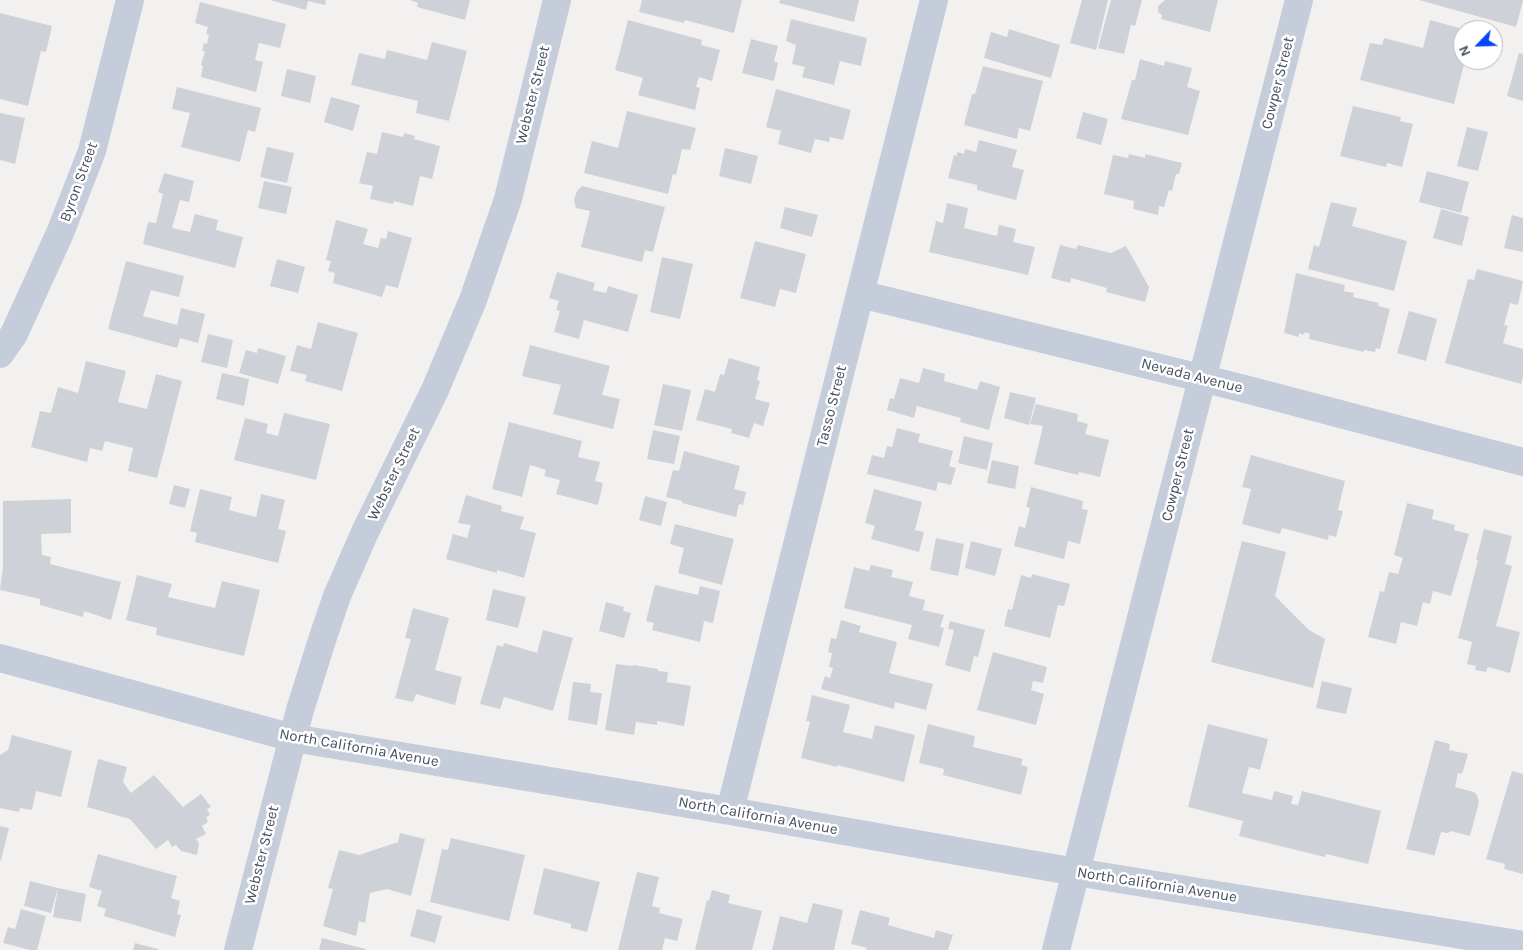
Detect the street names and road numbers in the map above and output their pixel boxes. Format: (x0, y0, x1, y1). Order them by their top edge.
street label: Cowper Street (1258, 35, 1298, 131)
street label: Webster Street (512, 44, 554, 146)
street label: Byron Street (56, 140, 102, 224)
street label: Nevada Avenue (1139, 355, 1245, 397)
street label: Tasso Street (813, 363, 851, 449)
street label: Webster Street (364, 425, 424, 523)
street label: Cowper Street (1158, 427, 1198, 523)
street label: North California Avenue (278, 725, 440, 771)
street label: North California Avenue (677, 793, 839, 839)
street label: Webster Street (241, 804, 283, 906)
street label: North California Avenue (1076, 863, 1238, 907)

